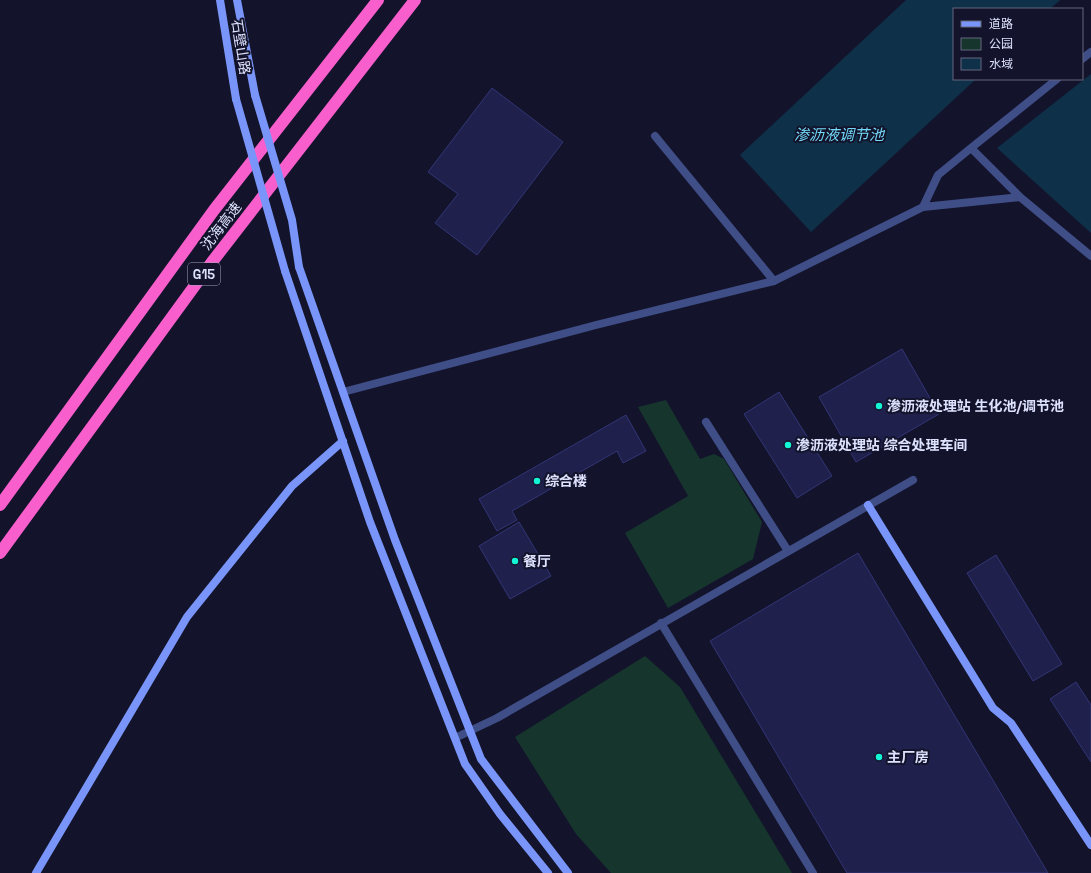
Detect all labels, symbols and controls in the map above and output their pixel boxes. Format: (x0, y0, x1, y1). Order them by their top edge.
legend (953, 8, 1083, 80)
text: 道路 (989, 16, 1013, 32)
street label: 石壁山路 (228, 18, 254, 76)
text: 公园 (989, 36, 1013, 52)
text: 水域 (989, 56, 1013, 72)
water label: 渗沥液调节池 (794, 125, 886, 144)
street label: 沈海高速 (197, 198, 245, 254)
road number: G15 (188, 263, 220, 285)
place label: 渗沥液处理站 生化池/调节池 (887, 397, 1064, 415)
marker: 渗沥液处理站 生化池/调节池 (874, 401, 884, 411)
place label: 渗沥液处理站 综合处理车间 (796, 436, 968, 454)
marker: 渗沥液处理站 综合处理车间 (783, 440, 793, 450)
place label: 综合楼 (545, 472, 587, 490)
marker: 综合楼 (532, 476, 542, 486)
place label: 餐厅 (523, 552, 551, 570)
marker: 餐厅 (510, 556, 520, 566)
place label: 主厂房 (887, 748, 929, 766)
marker: 主厂房 (874, 752, 884, 762)

